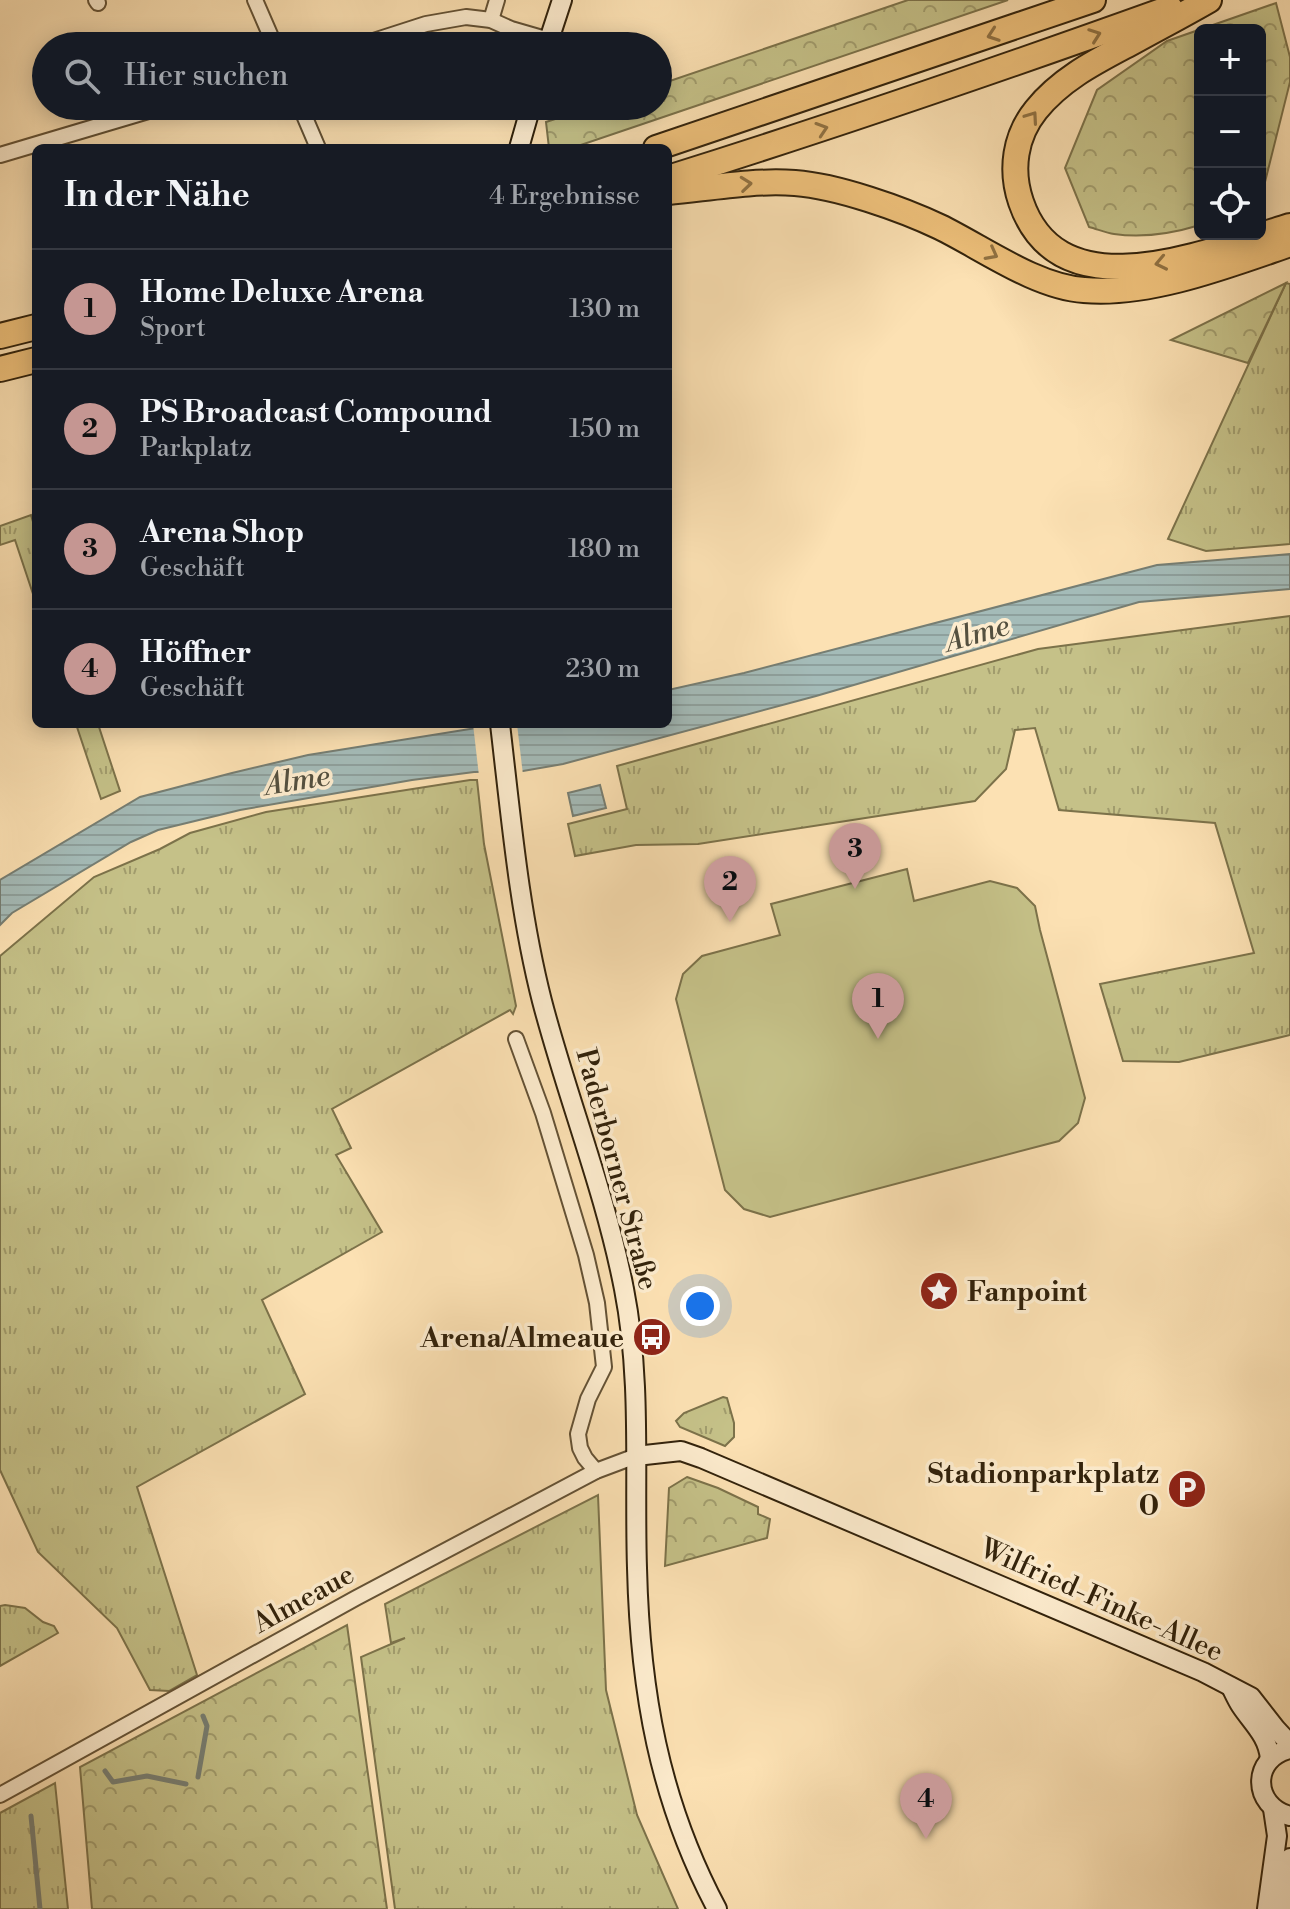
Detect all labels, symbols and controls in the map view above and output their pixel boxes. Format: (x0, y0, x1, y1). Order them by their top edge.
map controls (1194, 24, 1266, 240)
button: + (1194, 24, 1266, 96)
one-way arrow (987, 25, 1001, 42)
one-way arrow (1087, 28, 1101, 45)
search box (32, 32, 672, 120)
icon: search (60, 54, 104, 98)
text: Hier suchen (124, 57, 288, 95)
button: − (1194, 96, 1266, 168)
one-way arrow (1022, 111, 1037, 125)
one-way arrow (815, 122, 829, 138)
button: locate (1194, 168, 1266, 240)
text: In der Nähe (64, 175, 250, 217)
one-way arrow (739, 175, 752, 192)
text: 4 Ergebnisse (489, 180, 640, 212)
one-way arrow (983, 245, 998, 260)
one-way arrow (1155, 254, 1169, 271)
text: Home Deluxe Arena (140, 274, 424, 312)
text: 1 (84, 293, 96, 325)
text: 130 m (569, 293, 640, 325)
text: Sport (140, 312, 206, 344)
text: PS Broadcast Compound (140, 394, 492, 432)
text: 2 (82, 413, 98, 445)
text: 150 m (569, 413, 640, 445)
text: Parkplatz (140, 432, 252, 464)
text: Arena Shop (140, 514, 304, 552)
text: 3 (82, 533, 98, 565)
text: 180 m (568, 533, 640, 565)
text: Geschäft (140, 552, 245, 584)
water label: Alme (938, 607, 1014, 662)
text: Höffner (140, 634, 252, 672)
text: 4 (81, 653, 99, 685)
text: 230 m (565, 653, 640, 685)
text: Geschäft (140, 672, 245, 704)
water label: Alme (259, 757, 333, 805)
pin: 3 (829, 823, 881, 889)
pin: 2 (704, 856, 756, 922)
pin: 1 (852, 973, 904, 1039)
street label: Paderborner Straße (567, 1045, 666, 1294)
place icon: Fanpoint (918, 1270, 960, 1312)
place label: Fanpoint (967, 1275, 1088, 1310)
your location (680, 1286, 720, 1326)
bus stop icon: Arena/Almeaue (631, 1316, 673, 1358)
place label: Arena/Almeaue (419, 1321, 624, 1356)
place label: Stadionparkplatz 0 (928, 1457, 1159, 1524)
parking icon: Stadionparkplatz 0 (1166, 1468, 1208, 1510)
street label: Wilfried-Finke-Allee (973, 1531, 1228, 1670)
street label: Almeaue (246, 1557, 361, 1642)
pin: 4 (900, 1773, 952, 1839)

